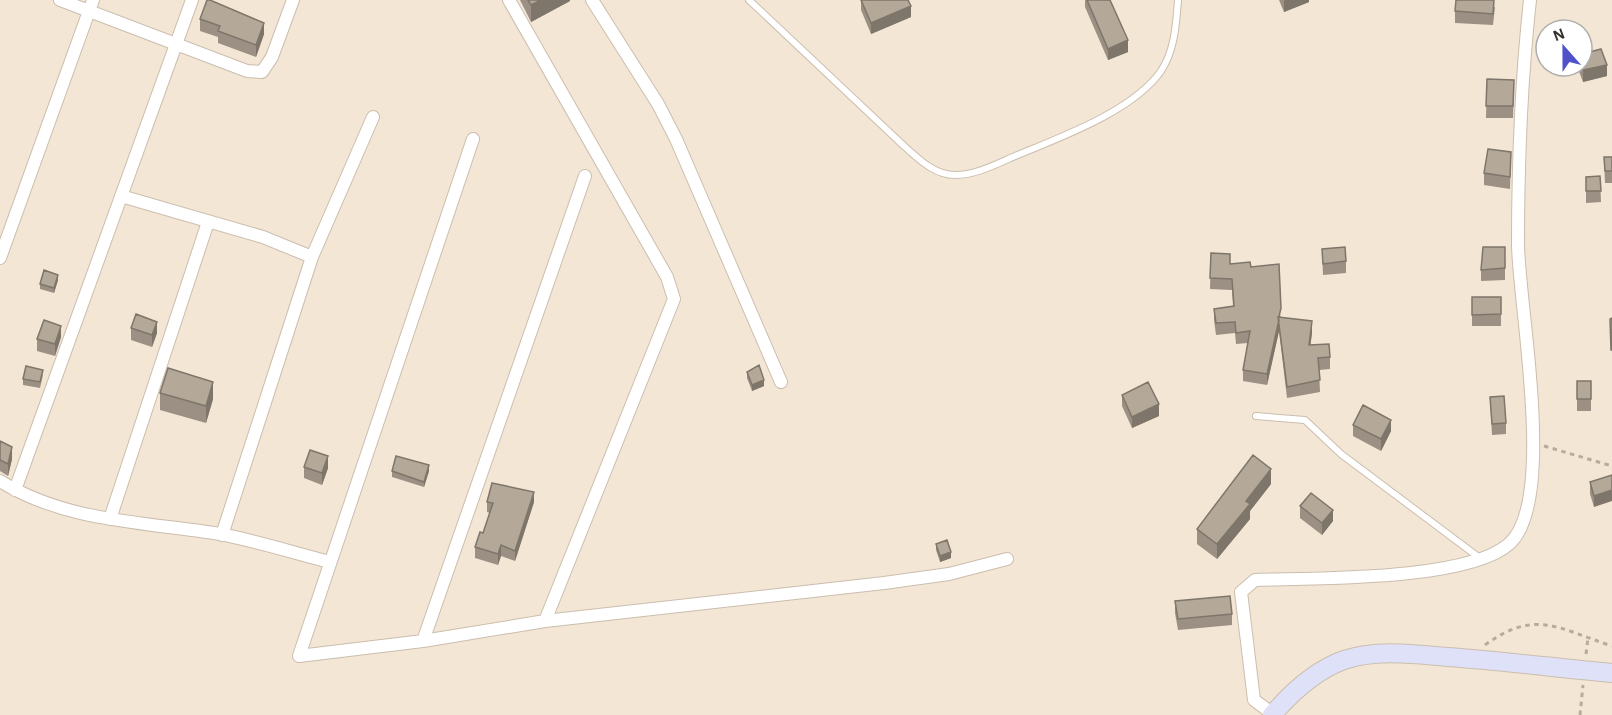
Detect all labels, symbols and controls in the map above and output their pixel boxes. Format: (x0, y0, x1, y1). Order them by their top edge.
north arrow (1534, 18, 1594, 78)
text: N (1551, 25, 1567, 44)

